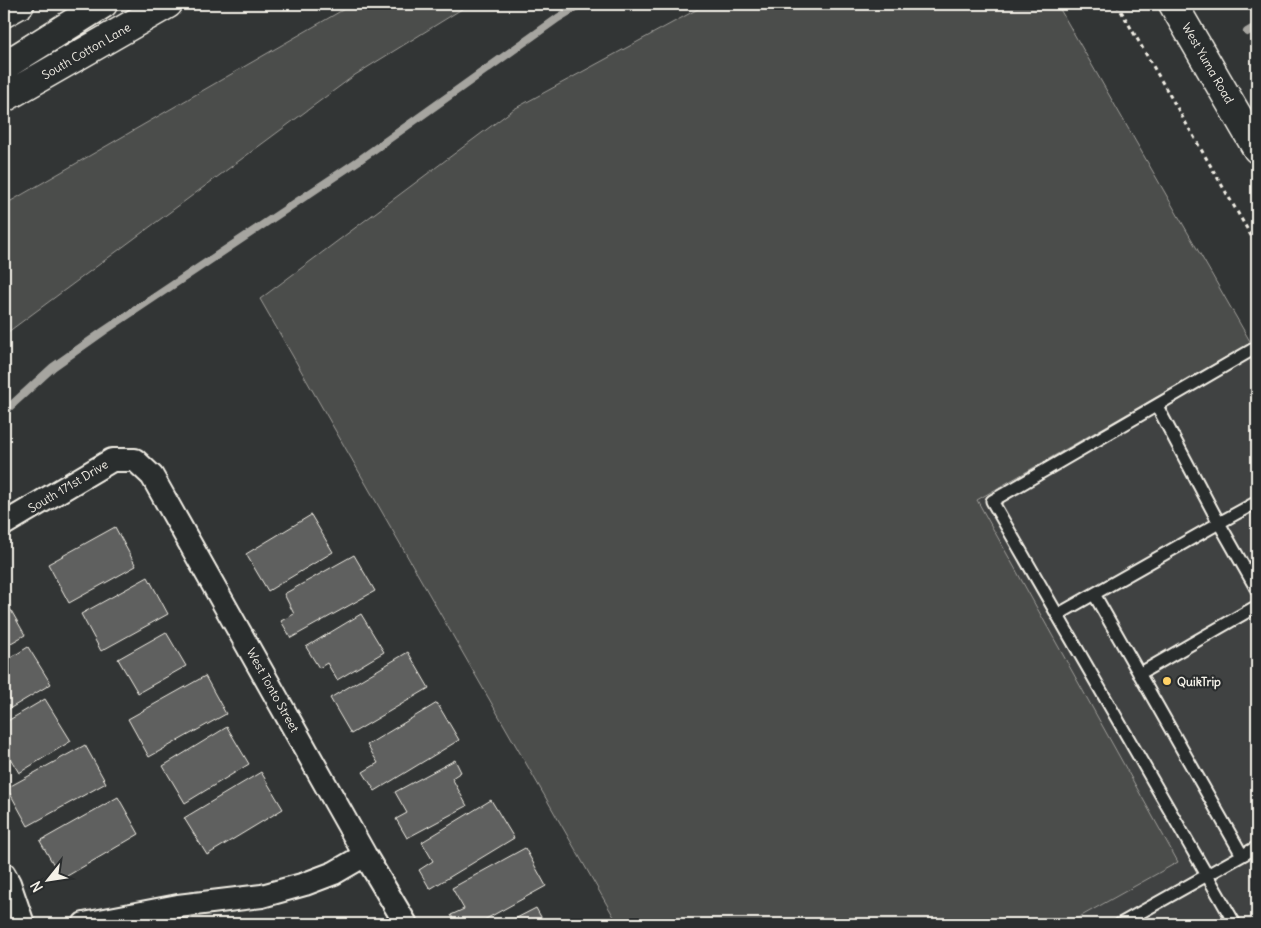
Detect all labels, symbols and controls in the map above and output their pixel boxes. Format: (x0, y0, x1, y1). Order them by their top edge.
street label: South Cotton Lane (39, 19, 133, 83)
street label: West Yuma Road (1179, 20, 1237, 106)
street label: South 171st Drive (25, 456, 111, 516)
street label: West Tonto Street (244, 645, 302, 735)
place label: QuikTrip (1177, 674, 1221, 690)
marker: QuikTrip (1161, 675, 1173, 687)
north arrow (22, 856, 72, 906)
text: N (27, 878, 47, 895)

